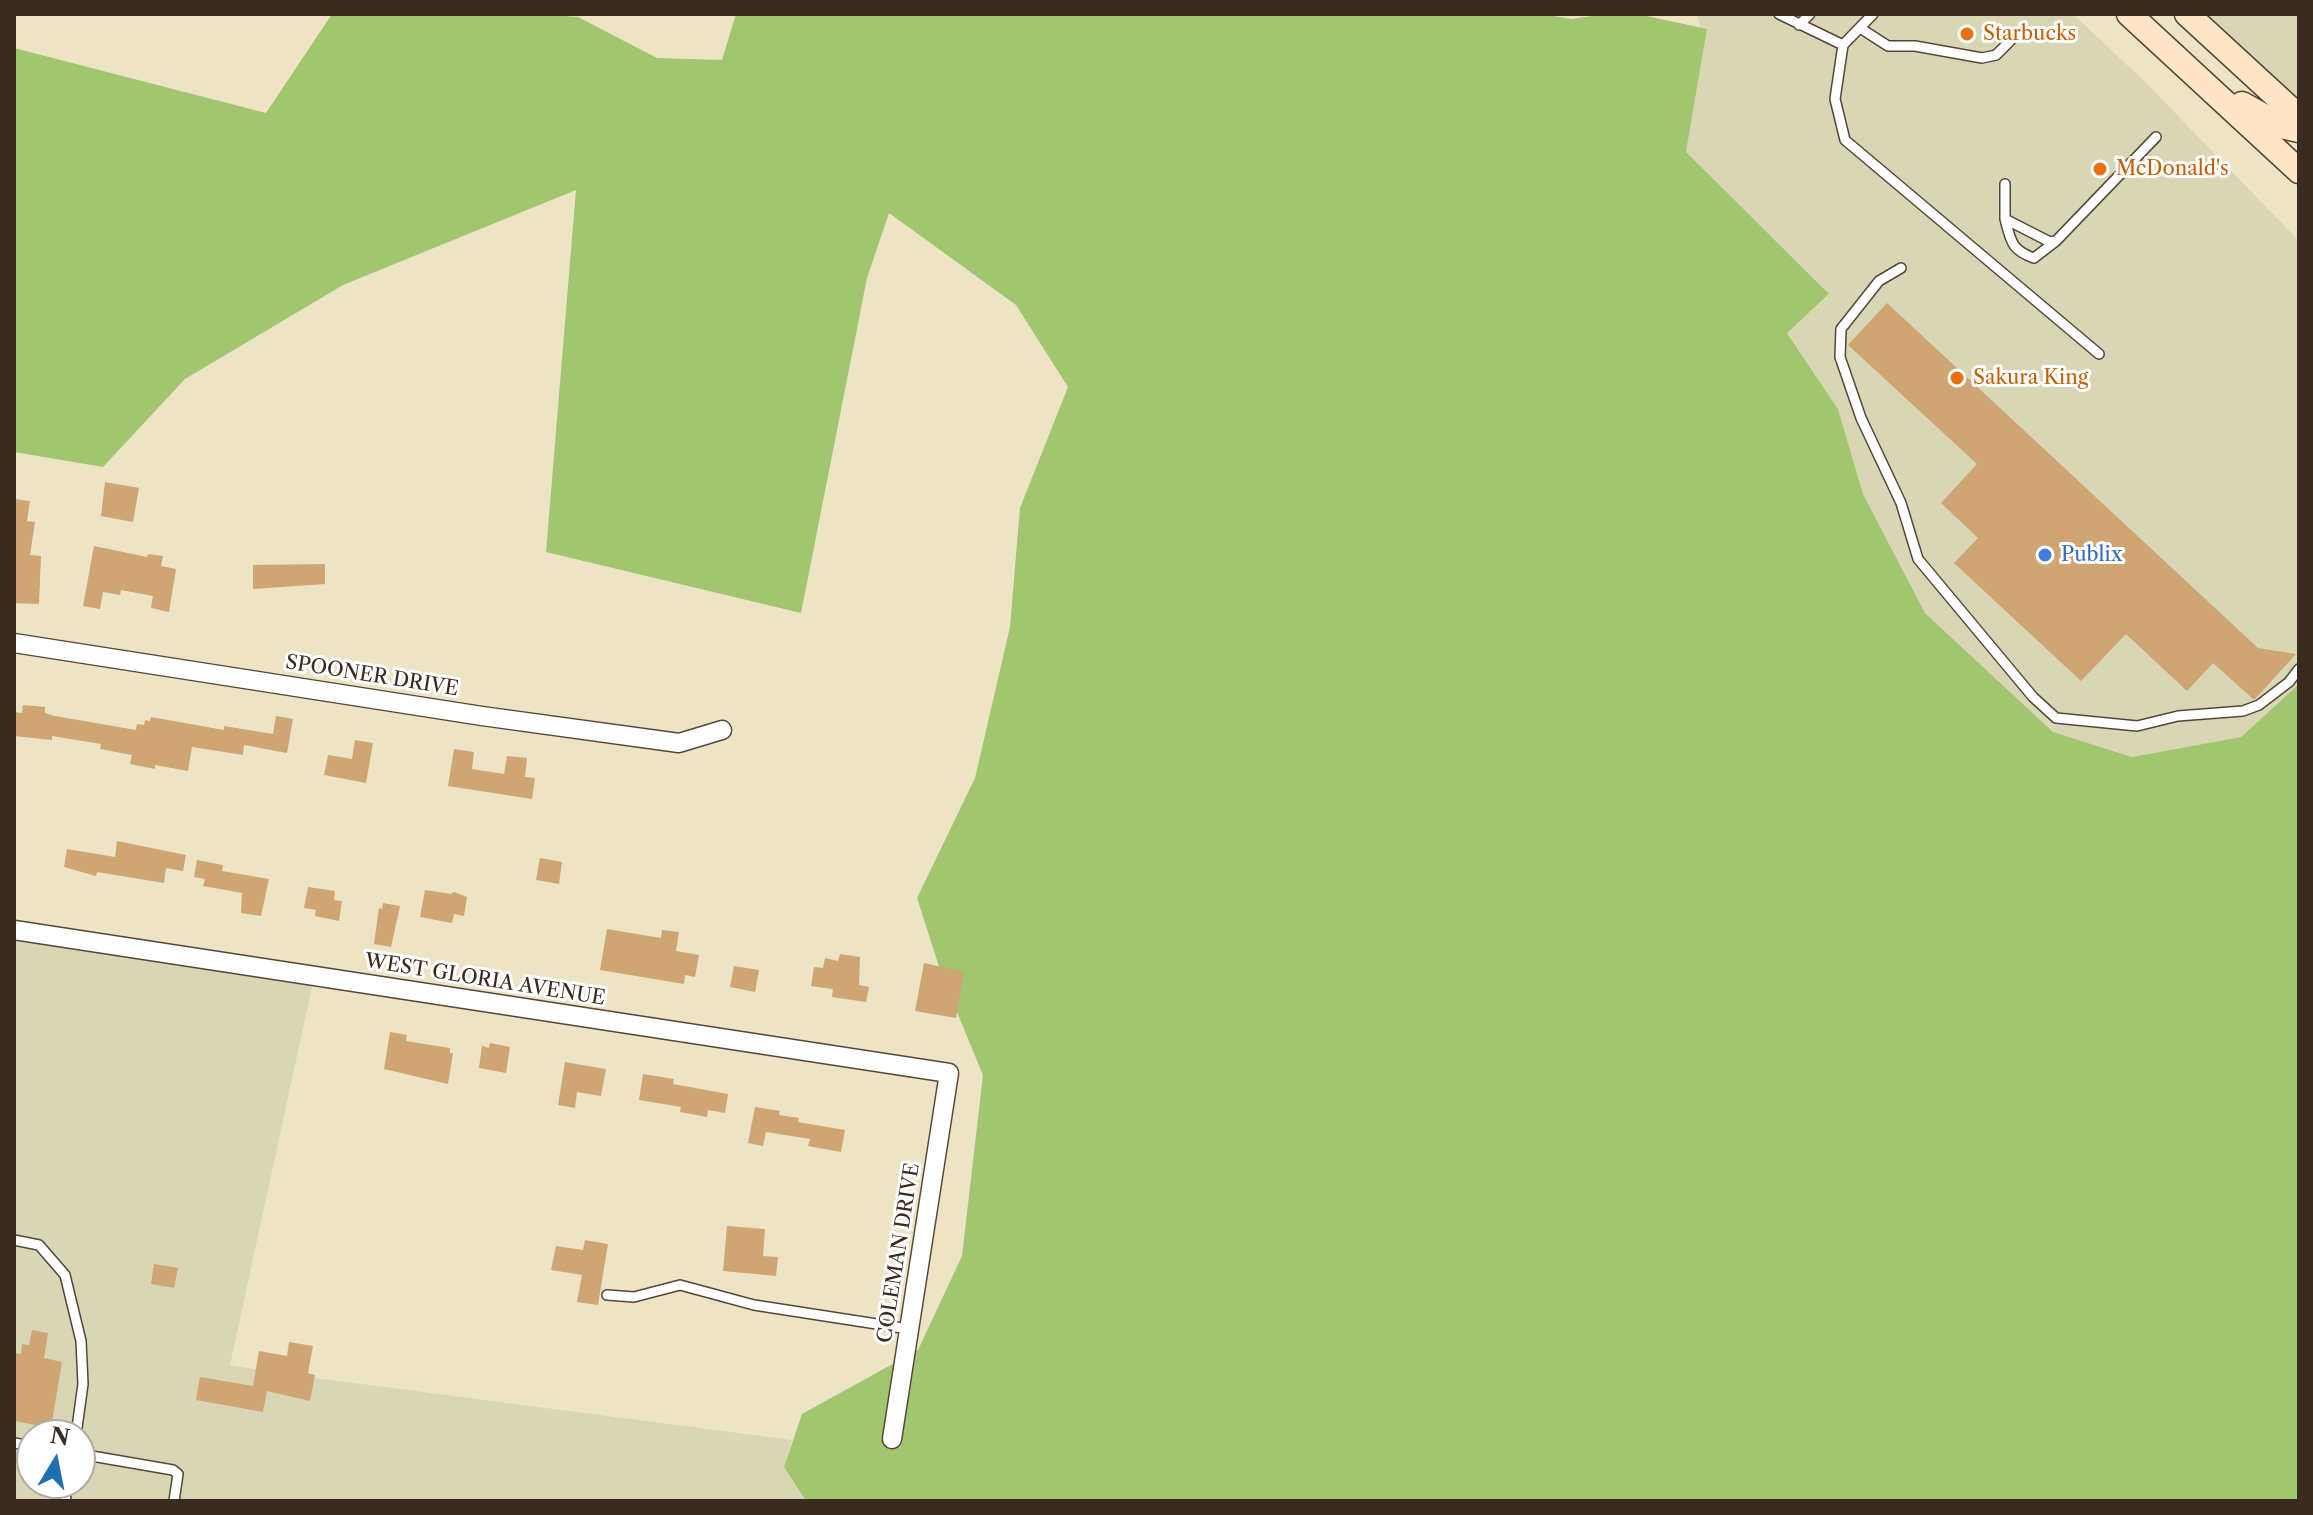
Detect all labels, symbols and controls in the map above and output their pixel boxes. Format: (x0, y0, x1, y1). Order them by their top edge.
place label: Starbucks (1983, 22, 2076, 46)
marker: Starbucks (1958, 25, 1976, 43)
place label: McDonald's (2116, 157, 2229, 181)
marker: McDonald's (2091, 160, 2109, 178)
place label: Sakura King (1973, 366, 2088, 390)
marker: Sakura King (1948, 369, 1966, 387)
place label: Publix (2061, 543, 2122, 567)
marker: Publix (2036, 546, 2054, 564)
street label: SPOONER DRIVE (284, 650, 460, 702)
street label: WEST GLORIA AVENUE (363, 949, 607, 1011)
street label: COLEMAN DRIVE (873, 1161, 925, 1345)
north arrow (16, 1419, 96, 1499)
text: N (48, 1422, 72, 1452)

